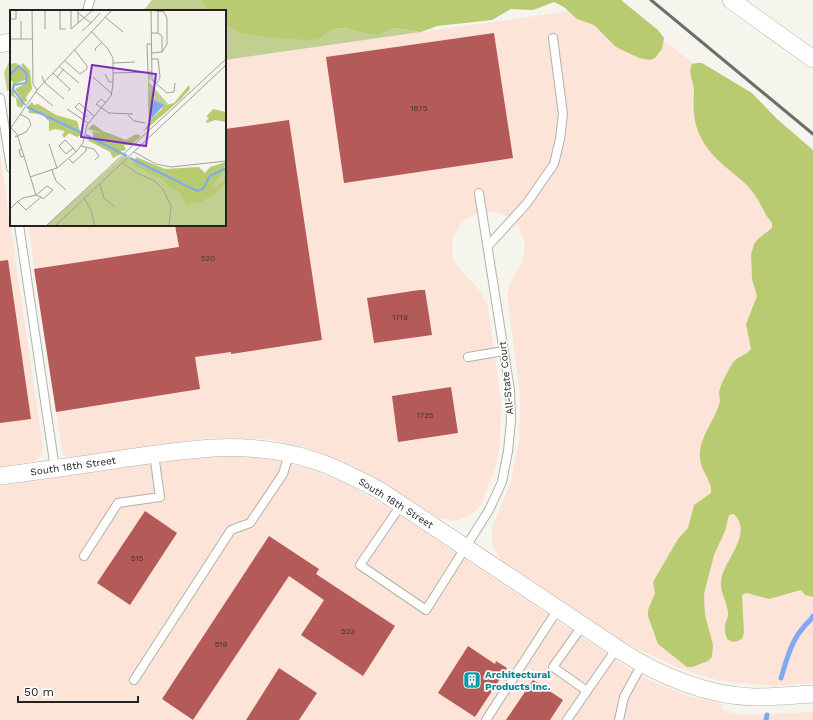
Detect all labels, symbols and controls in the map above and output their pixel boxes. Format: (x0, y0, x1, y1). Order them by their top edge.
inset map (10, 10, 226, 226)
house number: 1675 (410, 104, 428, 113)
house number: 520 (201, 254, 215, 263)
house number: 1719 (392, 313, 408, 322)
street label: All-State Court (497, 340, 515, 415)
house number: 1725 (417, 411, 434, 420)
street label: South 18th Street (30, 454, 117, 477)
street label: South 18th Street (357, 476, 436, 531)
house number: 515 (131, 554, 144, 563)
house number: 523 (341, 627, 355, 636)
house number: 519 (215, 640, 227, 649)
place label: Architectural Products Inc. (485, 669, 551, 692)
building icon: Architectural Products Inc. (462, 670, 482, 690)
scale bar (18, 678, 138, 704)
text: 50 m (24, 685, 54, 699)

